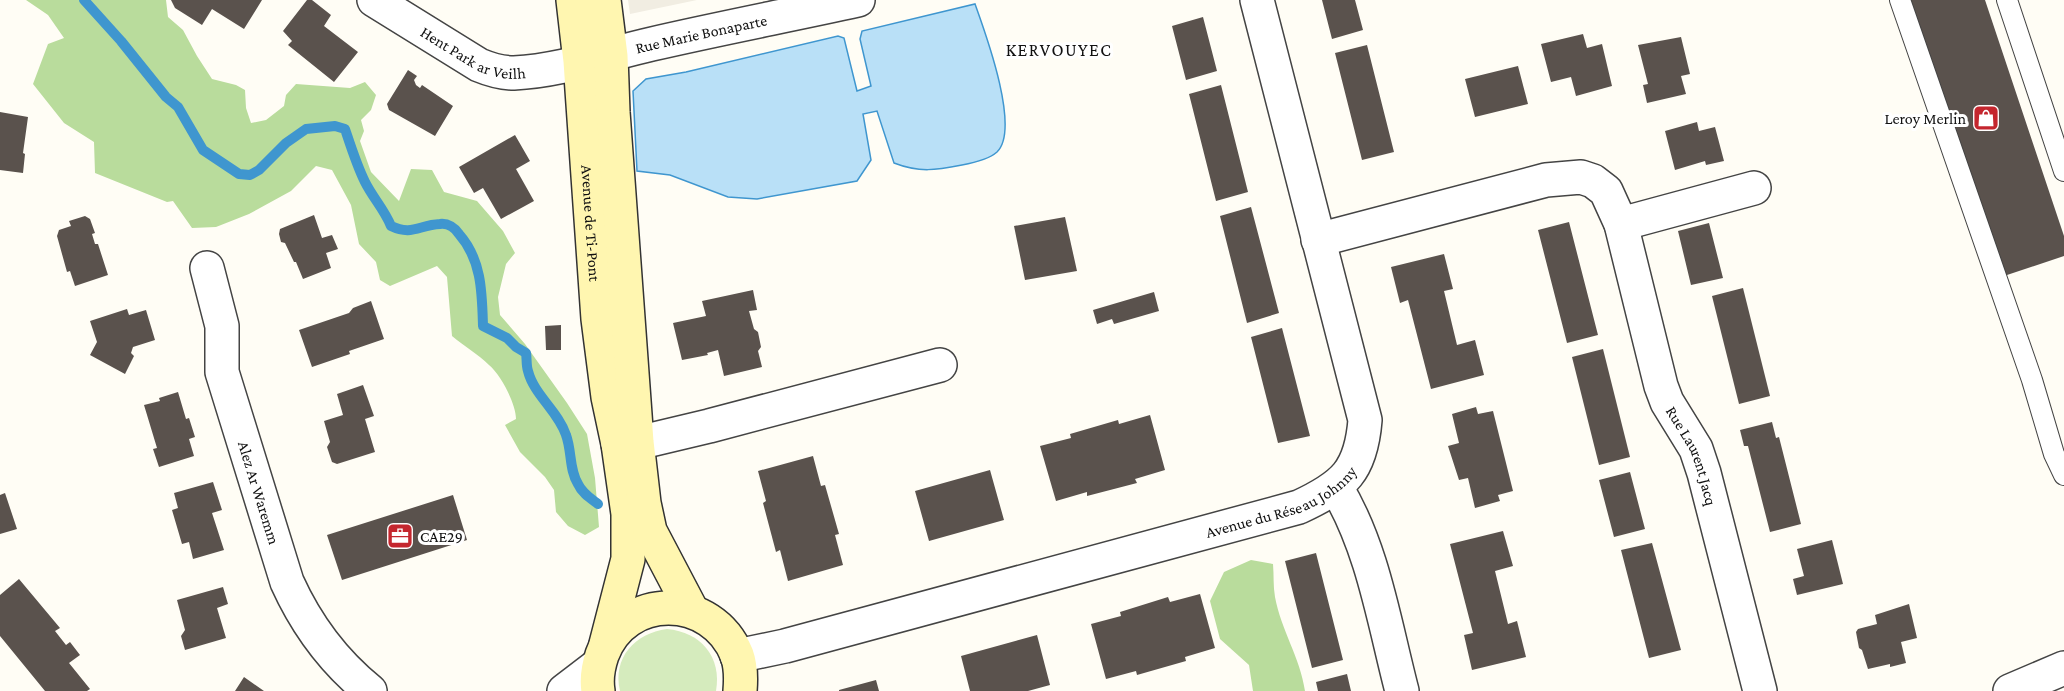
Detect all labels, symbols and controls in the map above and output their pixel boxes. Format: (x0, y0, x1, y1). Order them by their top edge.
street label: Rue Marie Bonaparte (634, 11, 768, 57)
street label: Hent Park ar Veilh (418, 23, 527, 82)
district label: KERVOUYEC (1006, 40, 1112, 60)
shop icon: Leroy Merlin (1971, 103, 2001, 133)
place label: Leroy Merlin (1884, 110, 1966, 128)
street label: Avenue de Ti-Pont (578, 164, 603, 283)
street label: Rue Laurent Jacq (1663, 403, 1720, 508)
street label: Alez Ar Waremm (235, 439, 283, 547)
street label: Avenue du Réseau Johnny (1204, 463, 1361, 541)
office icon: CAE29 (385, 521, 415, 551)
place label: CAE29 (420, 528, 463, 545)

